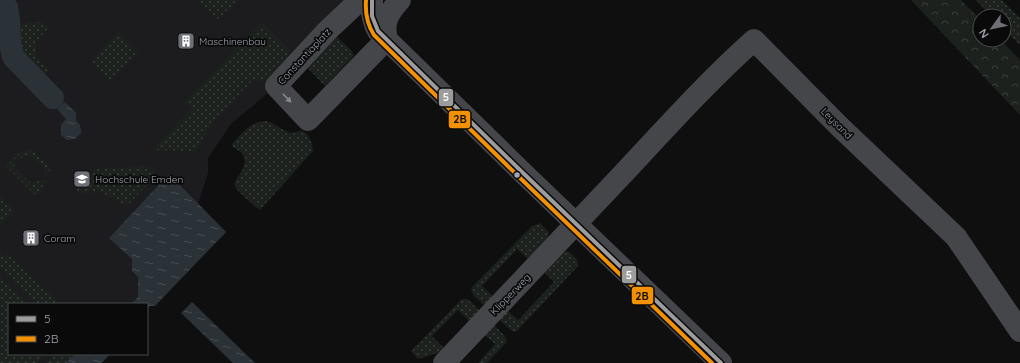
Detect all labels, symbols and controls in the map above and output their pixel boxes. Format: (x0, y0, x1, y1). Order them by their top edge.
north arrow (972, 8, 1012, 48)
street label: Constantiaplatz (275, 25, 334, 87)
text: N (976, 26, 992, 41)
building icon: Maschinenbau (176, 31, 196, 51)
place label: Maschinenbau (199, 35, 266, 48)
line badge: 5 (438, 88, 454, 107)
text: 5 (443, 90, 449, 104)
one-way arrow (282, 93, 292, 103)
street label: Leysand (818, 105, 855, 142)
line badge: 2B (448, 110, 471, 129)
text: 2B (453, 112, 467, 126)
school or university icon: Hochschule Emden (72, 169, 92, 189)
unlabelled marker (512, 170, 522, 180)
place label: Hochschule Emden (95, 173, 183, 186)
building icon: Coram (21, 228, 41, 248)
place label: Coram (44, 232, 75, 245)
line badge: 5 (621, 265, 637, 284)
text: 5 (626, 268, 632, 282)
street label: Klipperweg (487, 271, 533, 318)
line badge: 2B (631, 286, 654, 305)
text: 2B (635, 289, 649, 303)
legend (8, 303, 148, 355)
text: 5 (44, 311, 51, 326)
text: 2B (44, 331, 59, 346)

